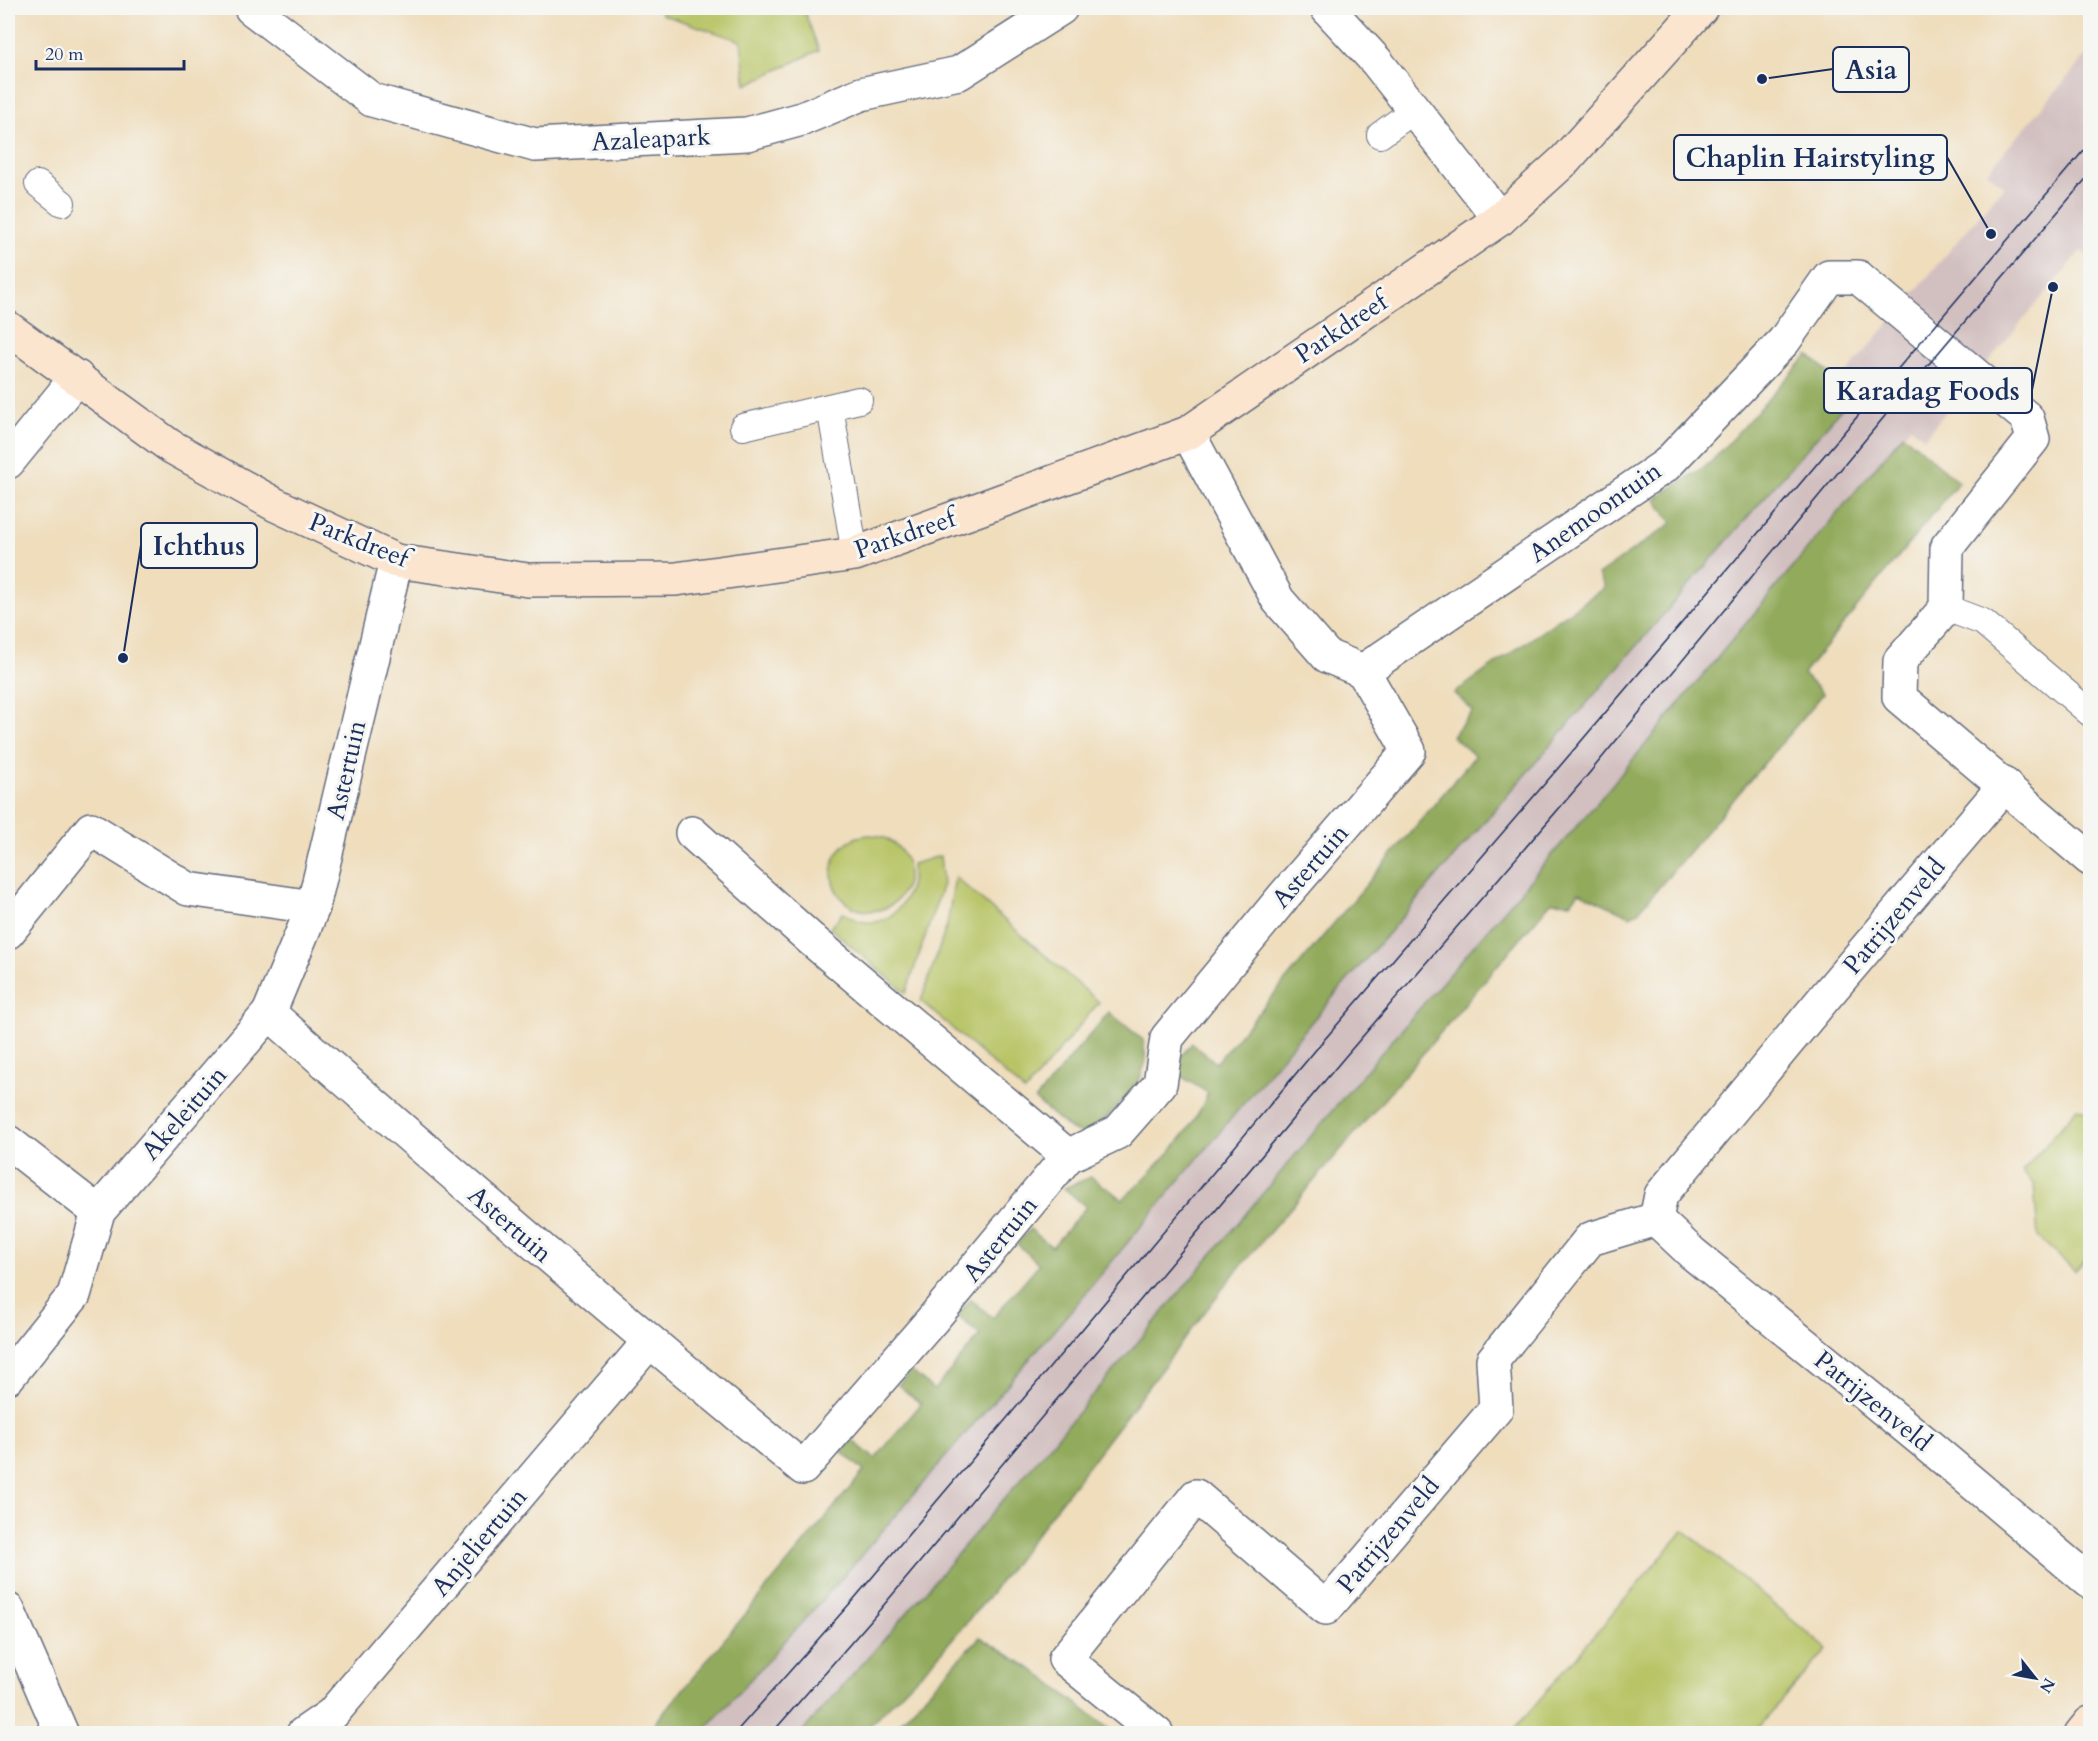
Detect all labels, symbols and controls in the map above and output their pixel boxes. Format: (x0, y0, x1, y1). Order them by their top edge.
scale bar (36, 33, 184, 71)
text: 20 m (45, 42, 84, 67)
callout: Asia (1833, 47, 1909, 92)
text: Asia (1845, 52, 1898, 89)
street label: Azaleapark (590, 118, 712, 160)
callout: Chaplin Hairstyling (1674, 135, 1947, 180)
text: Chaplin Hairstyling (1685, 140, 1935, 177)
street label: Parkdreef (1288, 282, 1398, 372)
callout: Karadag Foods (1824, 368, 2032, 413)
text: Karadag Foods (1836, 373, 2020, 410)
street label: Anemoontuin (1522, 453, 1669, 571)
street label: Parkdreef (850, 499, 964, 568)
street label: Parkdreef (304, 504, 418, 577)
callout: Ichthus (141, 523, 257, 568)
text: Ichthus (153, 528, 245, 565)
street label: Astertuin (318, 717, 374, 823)
street label: Astertuin (1264, 816, 1357, 916)
street label: Patrijzenveld (1835, 850, 1953, 982)
street label: Akeleituin (133, 1058, 235, 1168)
street label: Astertuin (460, 1178, 560, 1271)
street label: Astertuin (955, 1188, 1046, 1289)
street label: Patrijzenveld (1807, 1343, 1940, 1460)
street label: Patrijzenveld (1329, 1469, 1447, 1601)
street label: Anjeliertuin (423, 1480, 535, 1604)
north arrow (2005, 1648, 2065, 1708)
text: N (2034, 1674, 2060, 1697)

